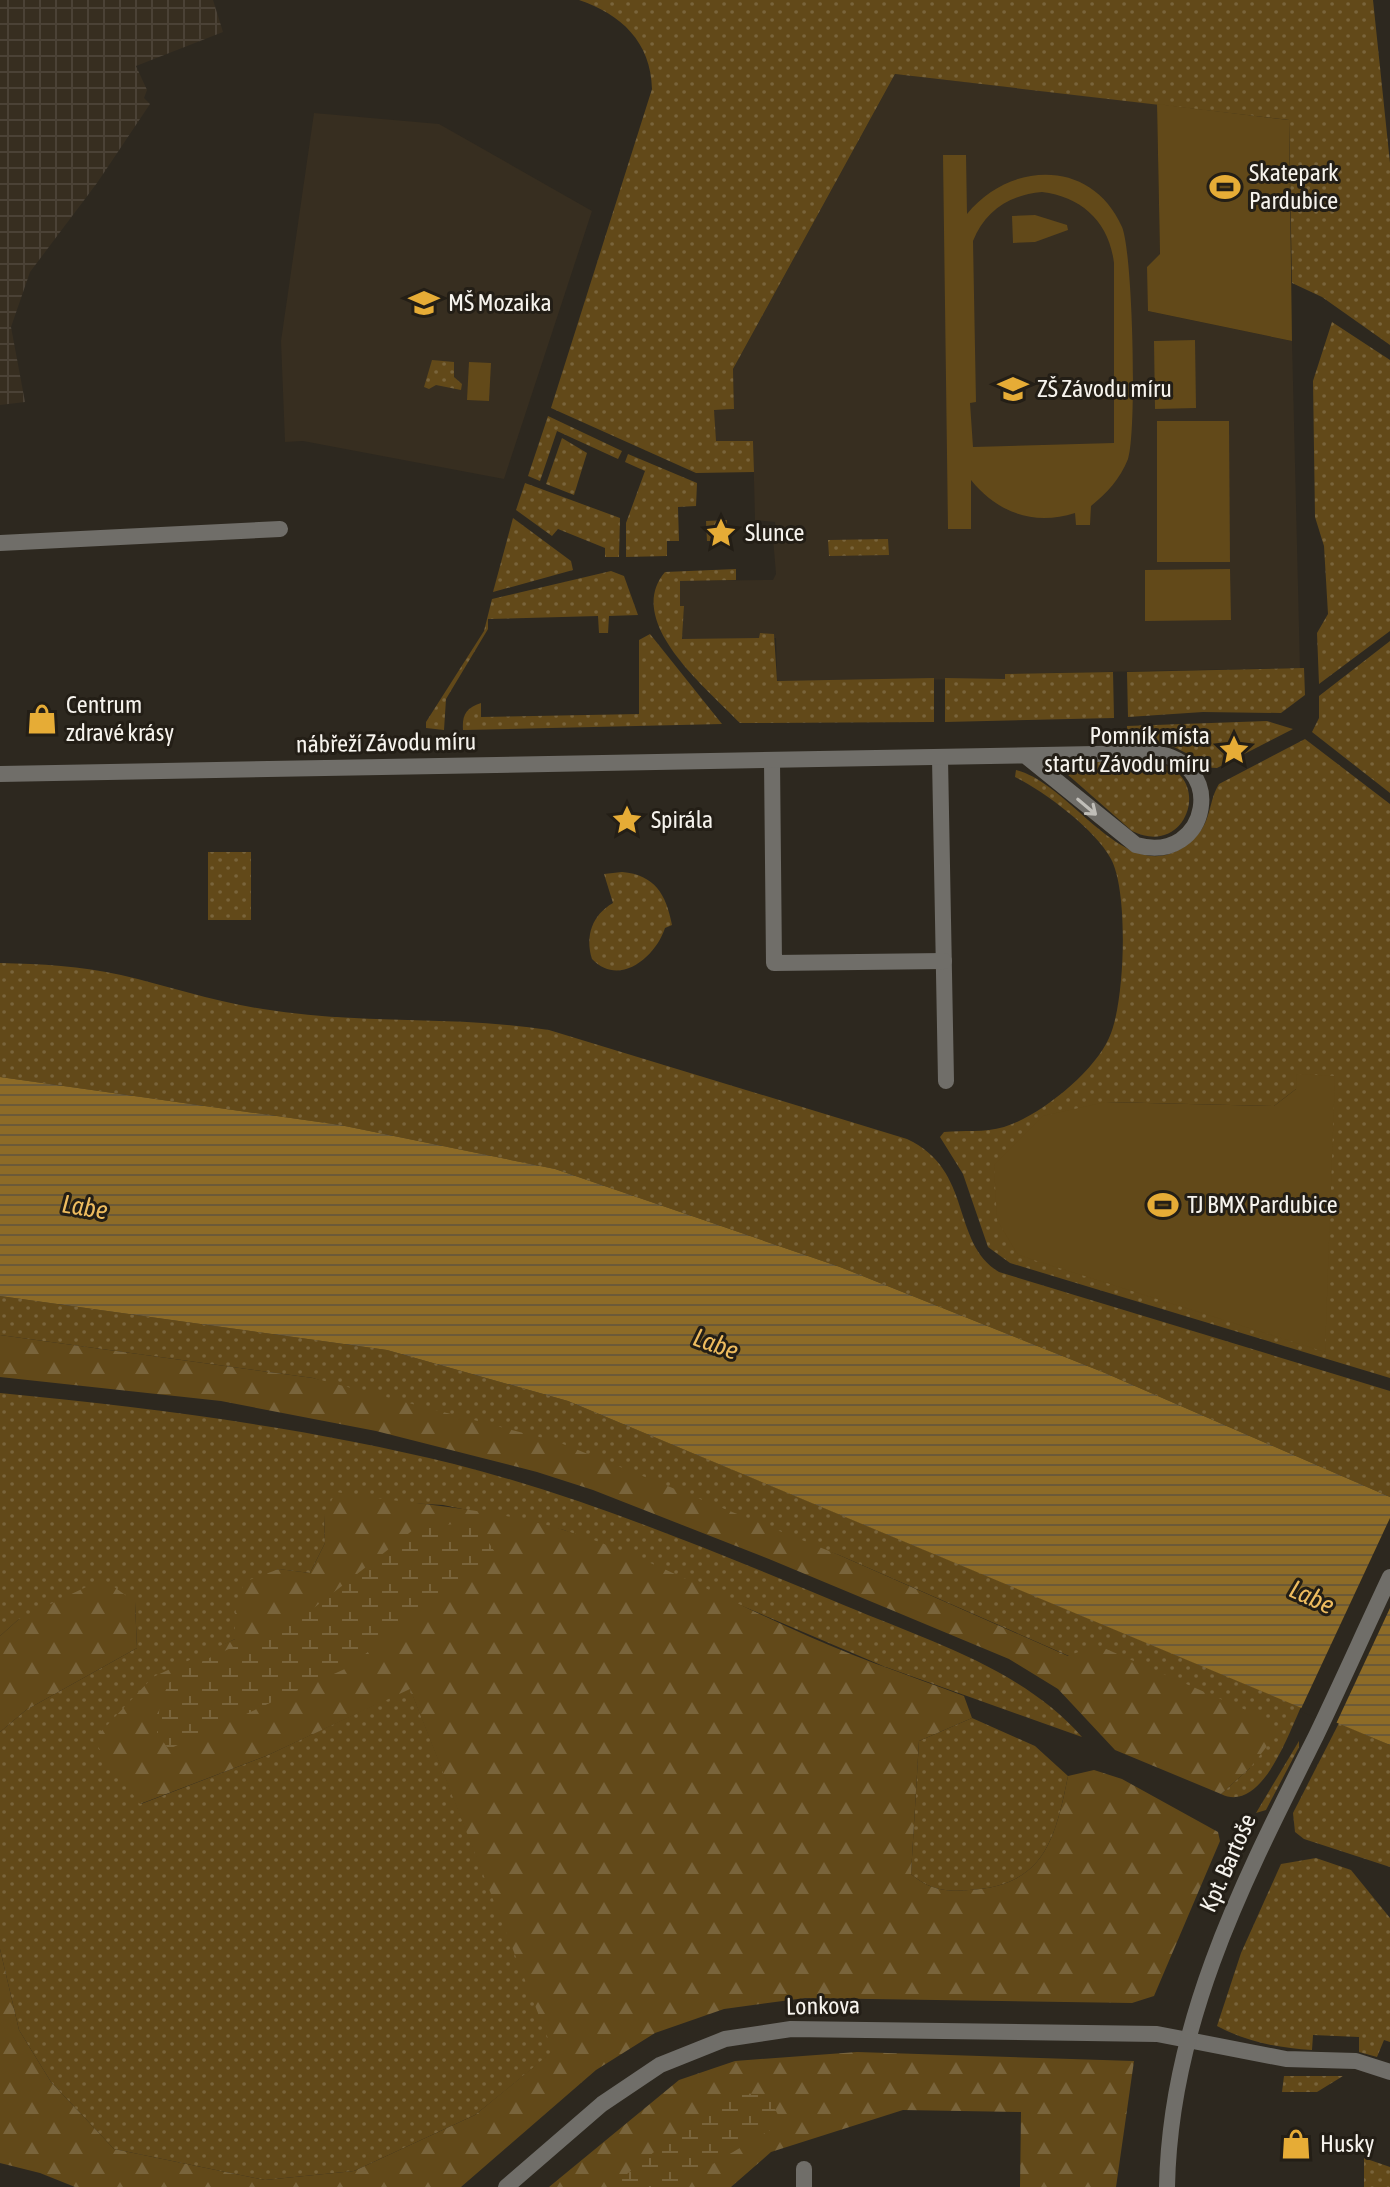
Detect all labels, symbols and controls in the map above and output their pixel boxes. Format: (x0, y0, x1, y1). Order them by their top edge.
place label: Skatepark Pardubice (1249, 159, 1339, 214)
sports icon: Skatepark Pardubice (1208, 170, 1242, 204)
school or university icon: MŠ Mozaika (407, 286, 441, 320)
place label: MŠ Mozaika (448, 289, 552, 316)
school or university icon: ZŠ Závodu míru (996, 372, 1030, 406)
place label: ZŠ Závodu míru (1037, 375, 1172, 402)
place icon: Slunce (704, 516, 738, 550)
place label: Slunce (745, 519, 804, 546)
place label: Centrum zdravé krásy (66, 691, 174, 746)
shop icon: Centrum zdravé krásy (25, 702, 59, 736)
place label: Pomník místa startu Závodu míru (1044, 722, 1210, 777)
street label: nábřeží Závodu míru (296, 727, 476, 758)
place icon: Pomník místa startu Závodu míru (1217, 733, 1251, 767)
one-way arrow (1076, 798, 1097, 815)
place icon: Spirála (610, 803, 644, 837)
place label: Spirála (651, 806, 713, 833)
sports icon: TJ BMX Pardubice (1146, 1188, 1180, 1222)
water label: Labe (60, 1189, 110, 1225)
place label: TJ BMX Pardubice (1187, 1191, 1338, 1218)
water label: Labe (689, 1322, 743, 1366)
water label: Labe (1285, 1574, 1339, 1620)
street label: Kpt. Bartoše (1194, 1810, 1261, 1916)
street label: Lonkova (786, 1991, 860, 2020)
shop icon: Husky (1279, 2127, 1313, 2161)
place label: Husky (1320, 2130, 1375, 2157)

